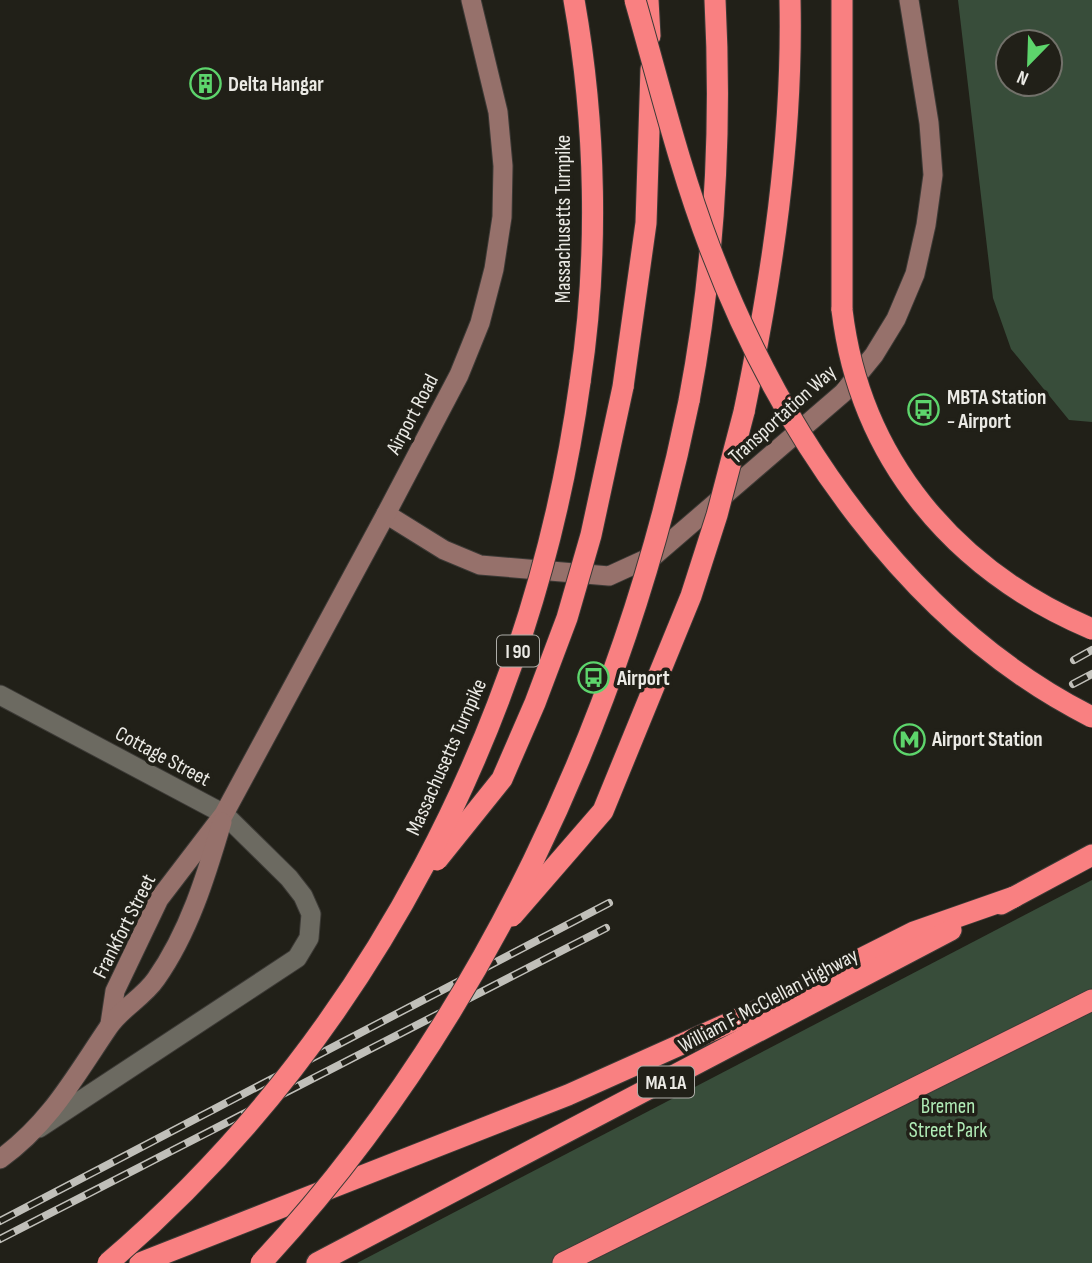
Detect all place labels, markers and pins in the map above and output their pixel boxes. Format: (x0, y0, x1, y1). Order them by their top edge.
building icon: Delta Hangar (188, 67, 222, 101)
place label: Delta Hangar (228, 72, 324, 97)
place label: MBTA Station - Airport (947, 385, 1046, 434)
bus stop icon: MBTA Station - Airport (907, 392, 941, 426)
bus stop icon: Airport (577, 661, 611, 695)
place label: Airport (616, 666, 670, 691)
metro station icon: Airport Station (892, 722, 926, 756)
place label: Airport Station (931, 727, 1043, 752)

